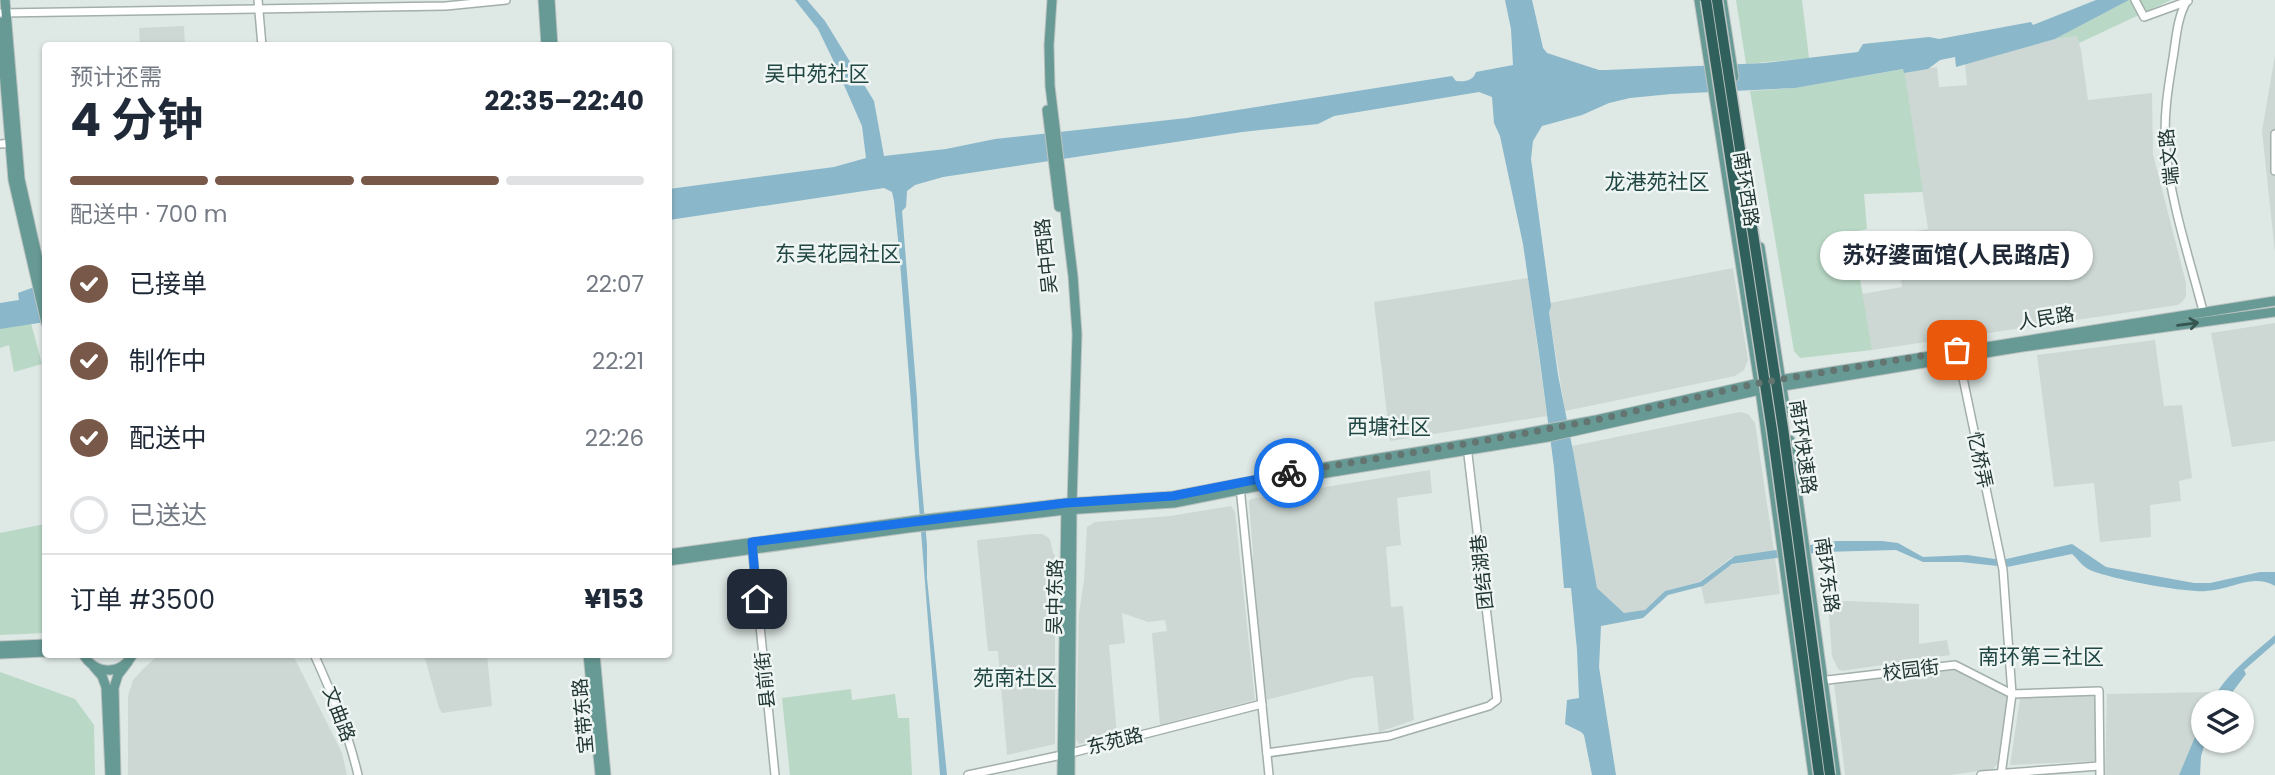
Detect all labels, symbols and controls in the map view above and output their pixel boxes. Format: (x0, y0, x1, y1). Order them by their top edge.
district label: 吴中苑社区 (765, 59, 870, 88)
text: 预计还需 (70, 61, 162, 93)
text: 22:35–22:40 (485, 83, 644, 119)
text: 4 分钟 (70, 88, 203, 152)
street label: 端文路 (2153, 127, 2185, 187)
street label: 南环西路 (1727, 149, 1765, 229)
district label: 龙港苑社区 (1605, 167, 1710, 196)
text: 配送中 · 700 m (70, 198, 227, 230)
street label: 吴中西路 (1029, 217, 1063, 295)
callout: 苏好婆面馆(人民路店) (1820, 231, 2094, 280)
district label: 东吴花园社区 (775, 239, 901, 268)
text: 苏好婆面馆(人民路店) (1842, 239, 2071, 271)
icon: check (70, 265, 108, 303)
text: 已接单 (129, 266, 207, 302)
text: 22:07 (586, 268, 644, 300)
street label: 人民路 (2016, 300, 2076, 336)
one-way arrow (2177, 317, 2199, 330)
pin (1927, 320, 1987, 380)
icon: bag (1938, 331, 1976, 369)
icon: check (70, 342, 108, 380)
text: 制作中 (129, 343, 207, 379)
text: 22:21 (592, 345, 644, 377)
street label: 南环快速路 (1783, 398, 1823, 496)
district label: 西塘社区 (1347, 412, 1431, 441)
icon: check (70, 419, 108, 457)
text: 配送中 (129, 420, 207, 456)
text: 22:26 (585, 422, 644, 454)
street label: 忆桥弄 (1961, 429, 1999, 491)
courier (1254, 438, 1324, 508)
icon: bike (1270, 454, 1308, 492)
text: 已送达 (129, 497, 207, 533)
street label: 团结湖巷 (1465, 533, 1499, 611)
street label: 南环东路 (1808, 535, 1846, 615)
street label: 吴中东路 (1041, 559, 1069, 635)
pin (727, 569, 787, 629)
icon: home (738, 580, 776, 618)
text: ¥153 (584, 581, 644, 617)
text: 订单 #3500 (70, 582, 215, 618)
district label: 南环第三社区 (1978, 642, 2104, 671)
street label: 县前街 (749, 650, 781, 710)
street label: 校园街 (1881, 653, 1941, 687)
district label: 苑南社区 (973, 663, 1057, 692)
street label: 宝带东路 (566, 677, 600, 755)
street label: 文曲路 (316, 683, 362, 745)
map controls (2191, 690, 2254, 753)
button: layers (2191, 690, 2254, 753)
street label: 东苑路 (1084, 721, 1146, 761)

